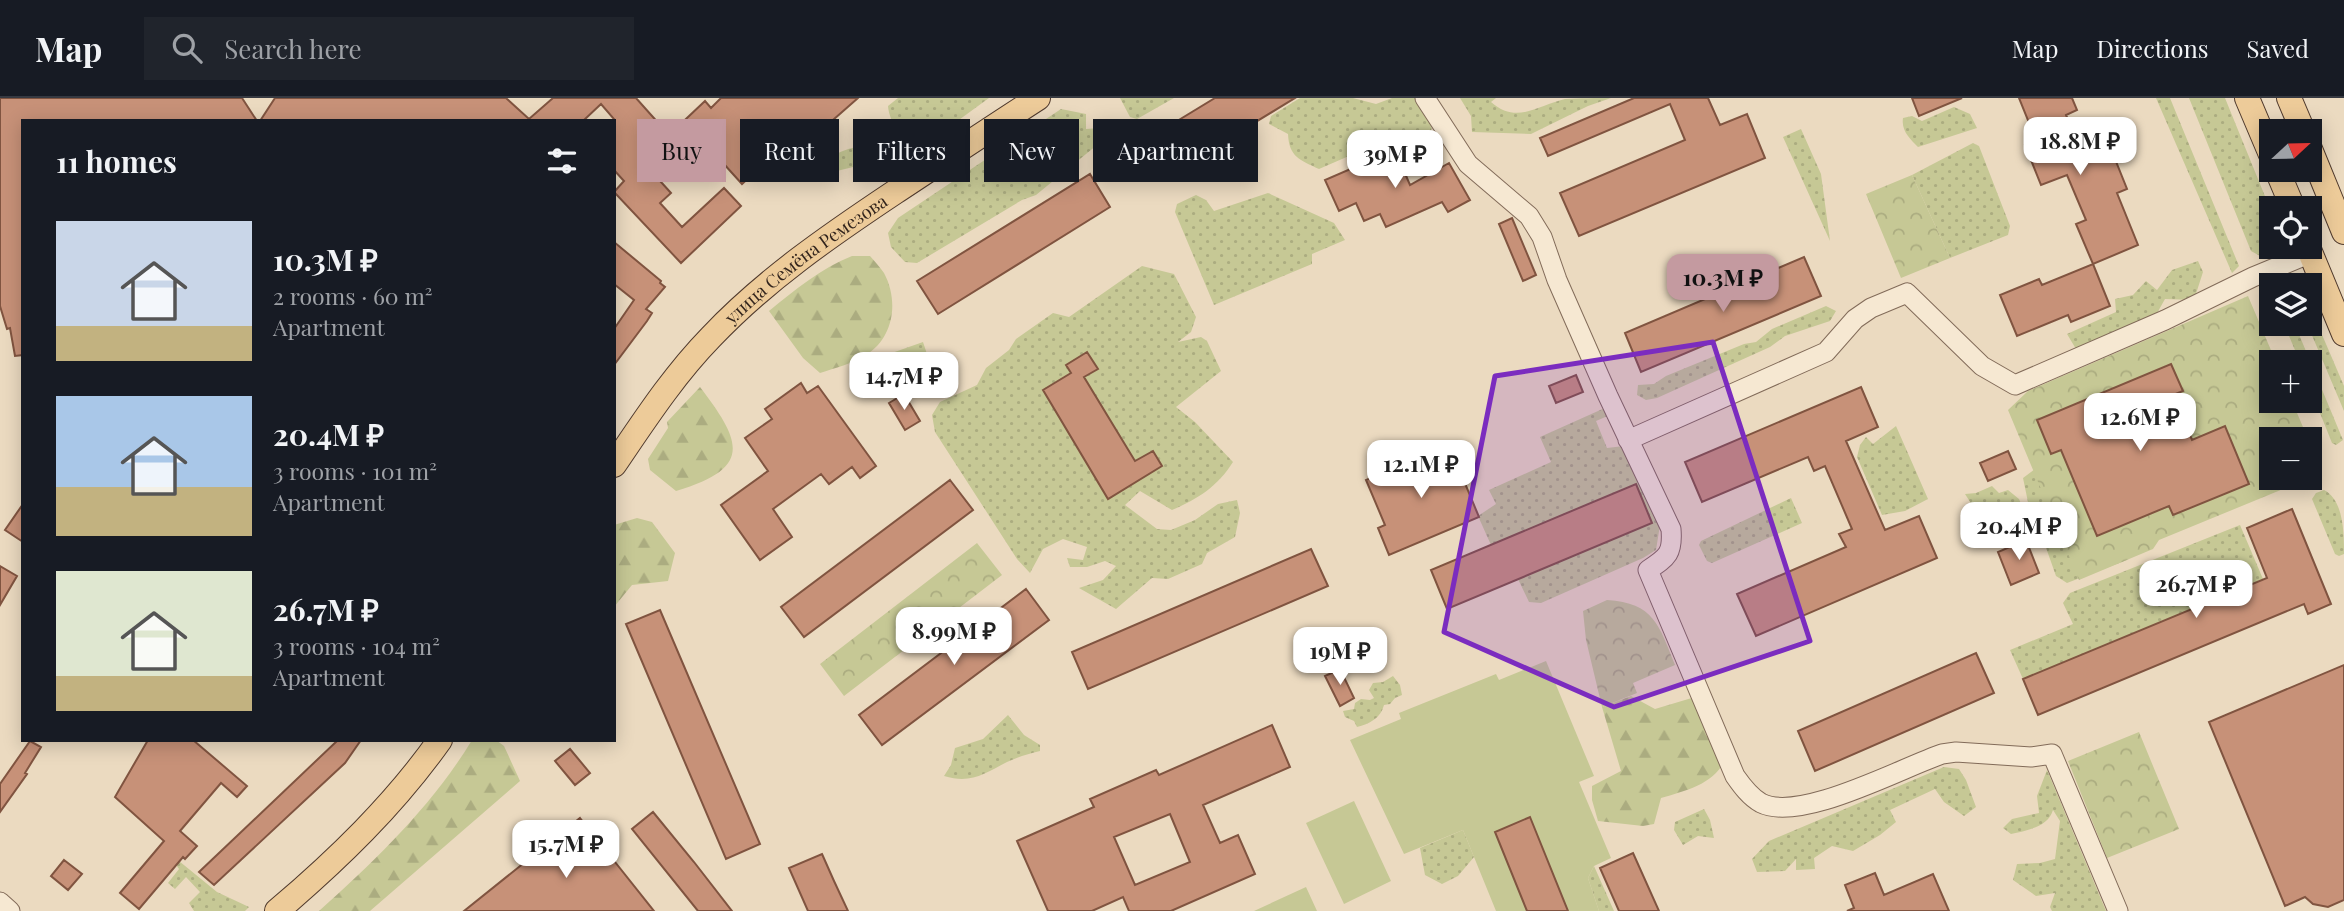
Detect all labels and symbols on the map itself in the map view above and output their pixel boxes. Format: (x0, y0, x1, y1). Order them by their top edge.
pin: 18.8M ₽ (2015, 118, 2145, 177)
north arrow (2259, 119, 2322, 182)
pin: 39M ₽ (1346, 130, 1444, 190)
street label: улица Семёна Ремезова (718, 189, 892, 330)
pin: 10.3M ₽ (1658, 254, 1788, 314)
pin: 14.7M ₽ (839, 352, 969, 412)
pin: 12.6M ₽ (2075, 394, 2205, 453)
pin: 12.1M ₽ (1356, 440, 1486, 500)
pin: 20.4M ₽ (1954, 503, 2084, 562)
pin: 26.7M ₽ (2131, 560, 2261, 620)
pin: 8.99M ₽ (889, 608, 1019, 667)
pin: 19M ₽ (1291, 628, 1389, 687)
pin: 15.7M ₽ (501, 820, 631, 880)

